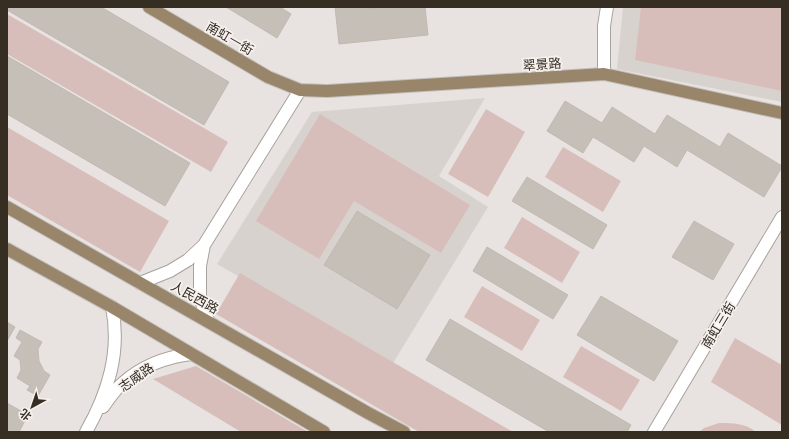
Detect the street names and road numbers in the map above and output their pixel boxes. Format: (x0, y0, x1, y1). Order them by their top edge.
street label: 南虹一街 (203, 19, 256, 58)
street label: 翠景路 (522, 56, 562, 73)
street label: 人民西路 (168, 278, 221, 317)
street label: 南虹三街 (699, 299, 738, 351)
street label: 志威路 (116, 360, 157, 395)

